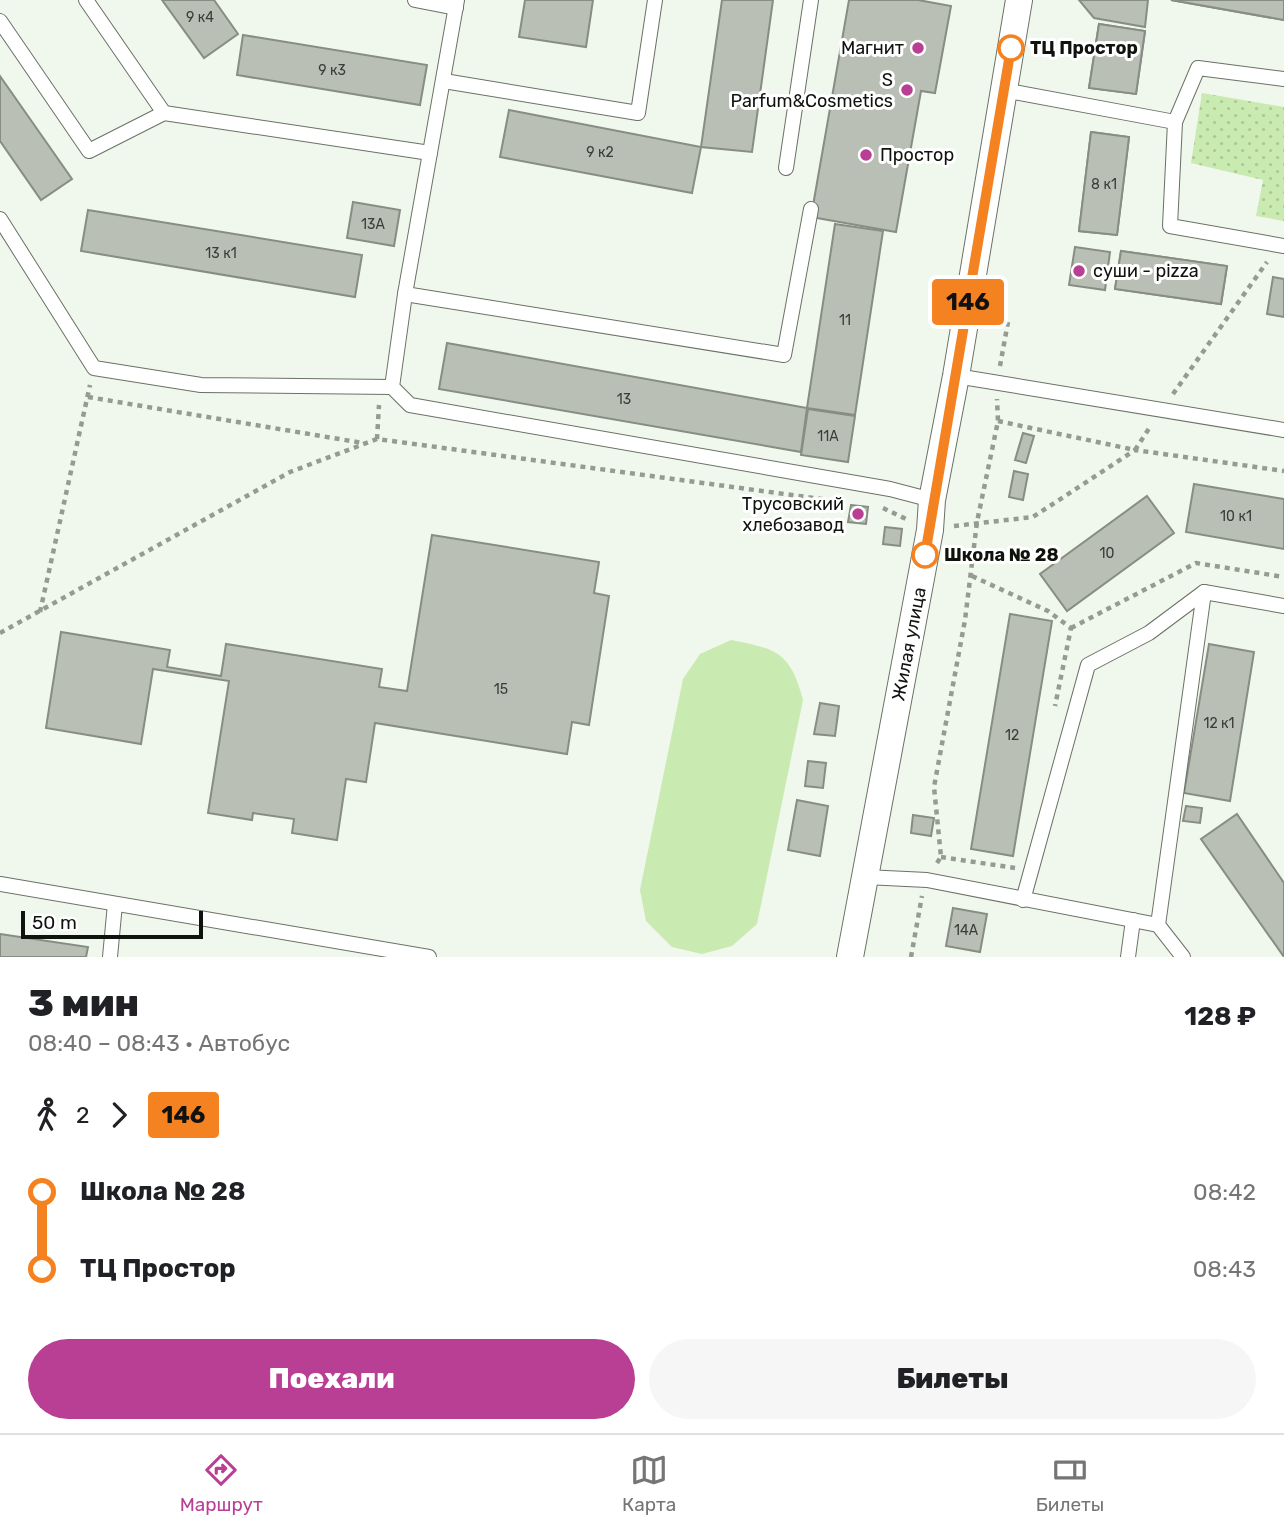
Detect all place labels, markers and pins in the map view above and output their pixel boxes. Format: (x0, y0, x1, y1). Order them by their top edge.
marker: ТЦ Простор (998, 35, 1024, 61)
place label: Магнит (841, 37, 904, 59)
place label: ТЦ Простор (1030, 37, 1138, 59)
marker: Магнит (910, 40, 926, 56)
place label: S Parfum&Cosmetics (731, 69, 893, 112)
marker: S Parfum&Cosmetics (899, 82, 915, 98)
place label: Простор (880, 144, 954, 166)
marker: Простор (858, 147, 874, 163)
place label: суши - pizza (1093, 260, 1199, 282)
marker: суши - pizza (1071, 263, 1087, 279)
place label: Трусовский хлебозавод (742, 493, 844, 536)
marker: Трусовский хлебозавод (850, 506, 866, 522)
marker: Школа № 28 (912, 542, 938, 568)
place label: Школа № 28 (944, 544, 1059, 566)

